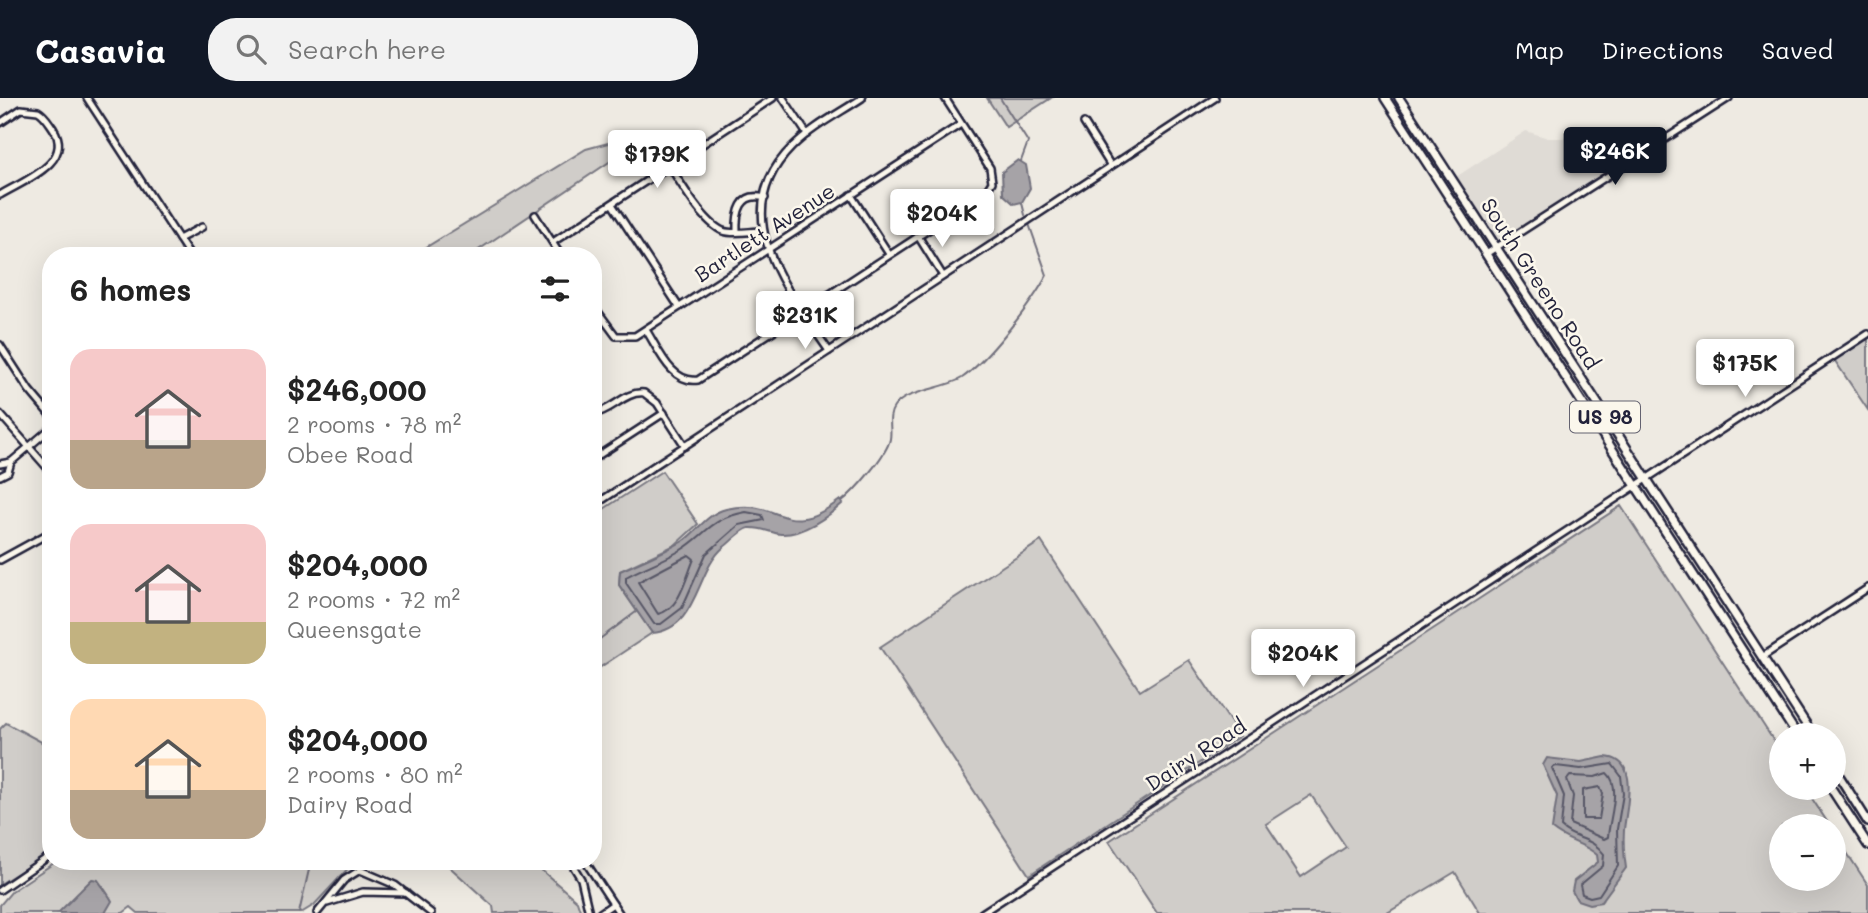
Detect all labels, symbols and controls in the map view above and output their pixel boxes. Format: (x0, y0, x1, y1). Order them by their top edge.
search box (208, 18, 698, 81)
text: Casavia (35, 28, 166, 71)
icon: search (232, 30, 270, 68)
text: Search here (288, 32, 446, 66)
text: Map (1515, 34, 1564, 65)
text: Directions (1602, 34, 1724, 65)
text: Saved (1762, 34, 1833, 65)
pin: $246K (1566, 127, 1664, 187)
pin: $179K (608, 130, 706, 190)
text: $246K (1580, 135, 1650, 165)
text: $179K (624, 138, 690, 168)
street label: Bartlett Avenue (689, 176, 839, 287)
pin: $204K (893, 190, 991, 249)
street label: South Greeno Road (1476, 192, 1607, 374)
text: $204K (906, 197, 978, 227)
text: 6 homes (70, 269, 191, 309)
icon: filters (536, 270, 574, 308)
pin: $231K (756, 292, 854, 351)
text: $231K (772, 299, 838, 329)
pin: $175K (1696, 340, 1794, 399)
text: $175K (1712, 347, 1778, 377)
text: $246,000 (287, 369, 427, 409)
icon: home (126, 377, 210, 461)
road number: US 98 (1570, 402, 1640, 432)
text: 2 rooms · 78 m² (287, 409, 461, 439)
text: Obee Road (287, 439, 413, 469)
text: $204,000 (287, 544, 428, 584)
icon: home (126, 552, 210, 636)
text: 2 rooms · 72 m² (287, 584, 460, 614)
text: Queensgate (287, 614, 422, 644)
pin: $204K (1254, 630, 1352, 689)
text: $204K (1267, 637, 1339, 667)
street label: Dairy Road (1140, 711, 1251, 796)
text: $204,000 (287, 719, 428, 759)
map controls (1769, 723, 1846, 891)
button: + (1769, 723, 1846, 800)
icon: home (126, 727, 210, 811)
text: 2 rooms · 80 m² (287, 759, 463, 789)
text: Dairy Road (287, 789, 412, 819)
button: − (1769, 814, 1846, 891)

